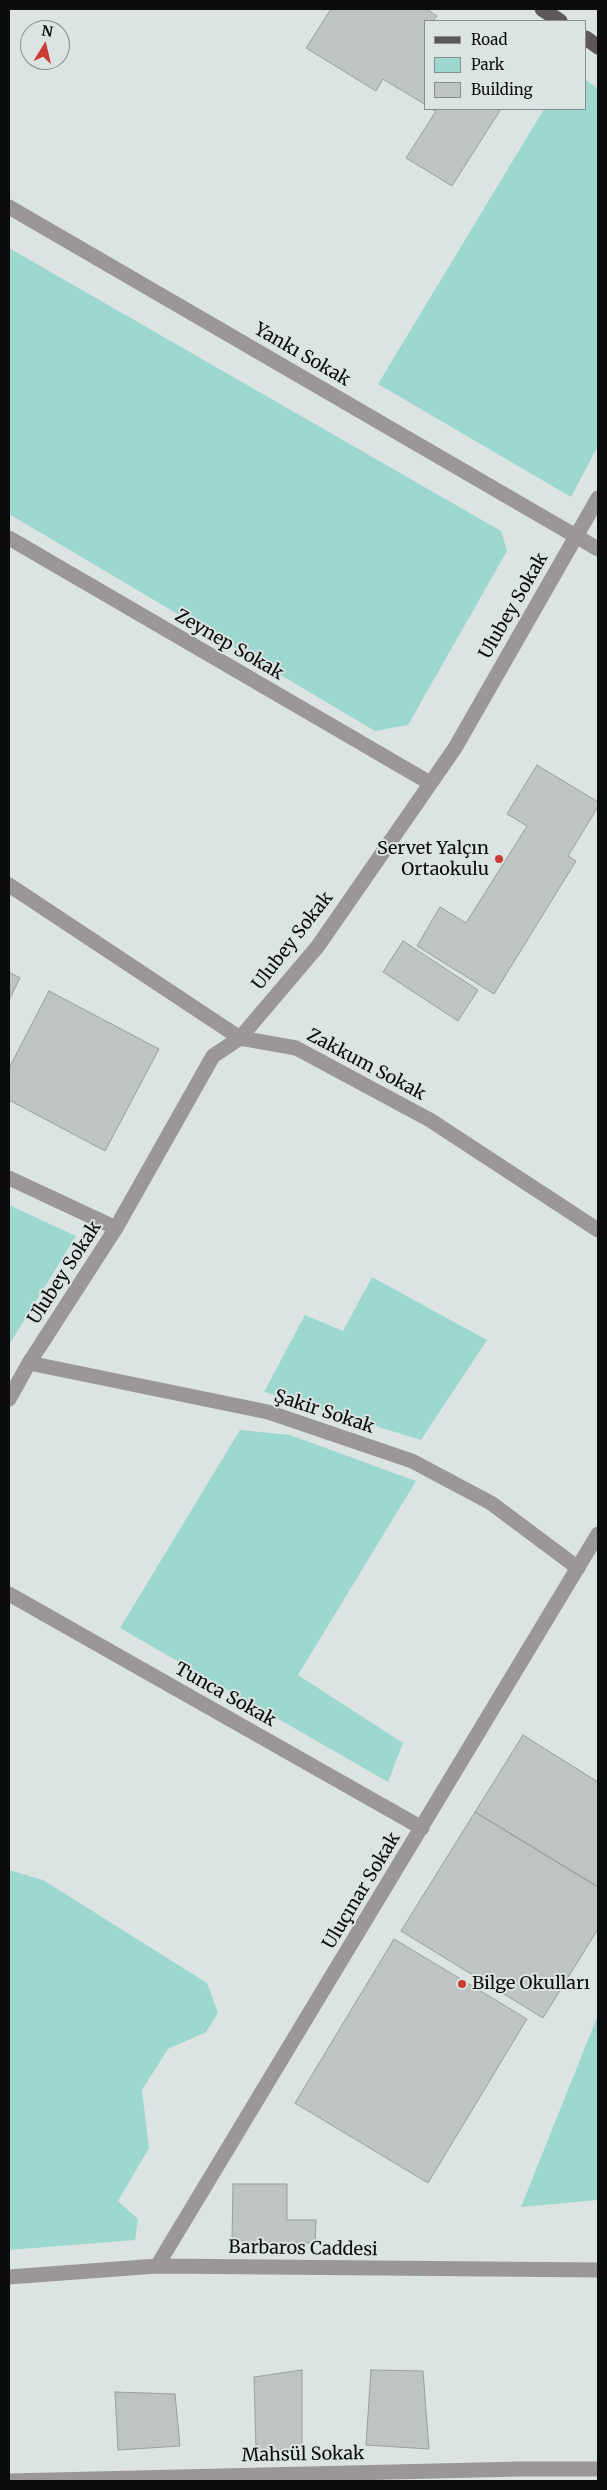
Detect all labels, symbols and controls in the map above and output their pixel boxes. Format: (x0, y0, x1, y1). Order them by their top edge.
north arrow (20, 20, 70, 70)
legend (424, 20, 587, 110)
text: N (40, 21, 54, 41)
text: Road (471, 30, 507, 49)
text: Park (471, 55, 504, 74)
text: Building (471, 80, 533, 99)
street label: Yankı Sokak (250, 319, 354, 391)
street label: Ulubey Sokak (475, 549, 553, 663)
street label: Zeynep Sokak (171, 605, 287, 685)
place label: Servet Yalçın Ortaokulu (377, 838, 489, 881)
marker: Servet Yalçın Ortaokulu (493, 853, 505, 865)
street label: Ulubey Sokak (248, 888, 338, 994)
street label: Zakkum Sokak (303, 1025, 429, 1105)
street label: Ulubey Sokak (24, 1217, 106, 1329)
street label: Şakir Sokak (271, 1386, 377, 1438)
street label: Tunca Sokak (171, 1658, 279, 1732)
street label: Uluçınar Sokak (319, 1829, 405, 1953)
place label: Bilge Okulları (472, 1973, 590, 1995)
marker: Bilge Okulları (456, 1978, 468, 1990)
street label: Barbaros Caddesi (228, 2237, 378, 2261)
street label: Mahsül Sokak (241, 2443, 365, 2467)

